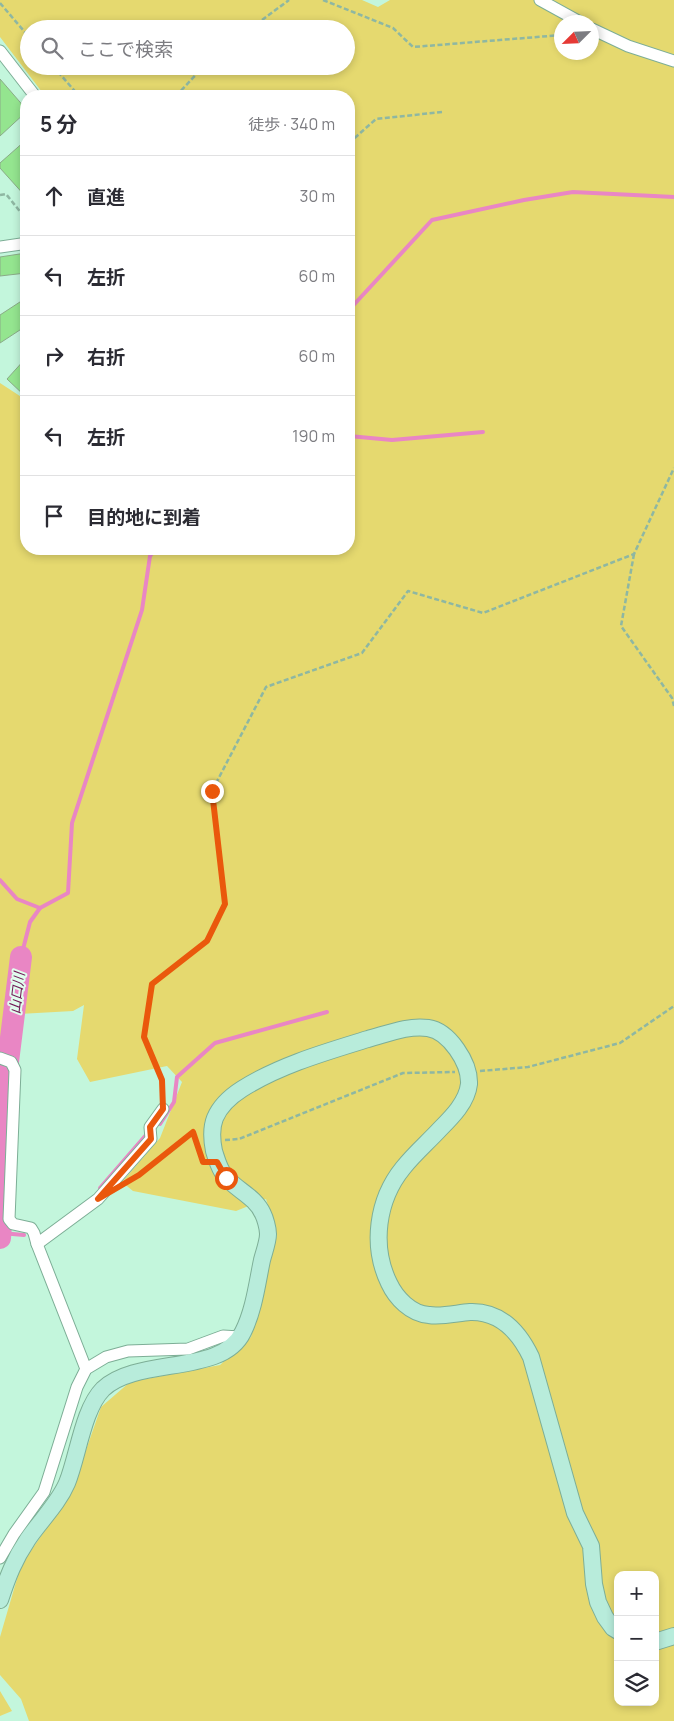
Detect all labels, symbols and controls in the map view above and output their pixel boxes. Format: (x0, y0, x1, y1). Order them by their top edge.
north arrow (554, 15, 599, 60)
search box (20, 20, 355, 75)
icon: search (38, 34, 66, 62)
text: ここで検索 (78, 36, 173, 62)
text: 5 分 (40, 110, 78, 138)
text: 徒歩 · 340 m (248, 113, 335, 135)
icon: ahead (40, 182, 68, 210)
text: 直進 (87, 184, 125, 210)
text: 30 m (300, 185, 335, 207)
icon: left (40, 262, 68, 290)
text: 左折 (87, 264, 125, 290)
text: 60 m (299, 265, 335, 287)
icon: right (40, 342, 68, 370)
text: 右折 (87, 344, 125, 370)
text: 60 m (299, 345, 335, 367)
icon: left (40, 422, 68, 450)
text: 左折 (87, 424, 125, 450)
text: 190 m (292, 425, 335, 447)
icon: arrive (40, 502, 68, 530)
text: 目的地に到着 (87, 504, 201, 530)
route end (201, 780, 224, 803)
water label: 山口川 (5, 969, 29, 1015)
route start (215, 1167, 238, 1190)
map controls (614, 1571, 659, 1706)
button: + (614, 1571, 659, 1616)
button: − (614, 1616, 659, 1661)
button: layers (614, 1661, 659, 1706)

